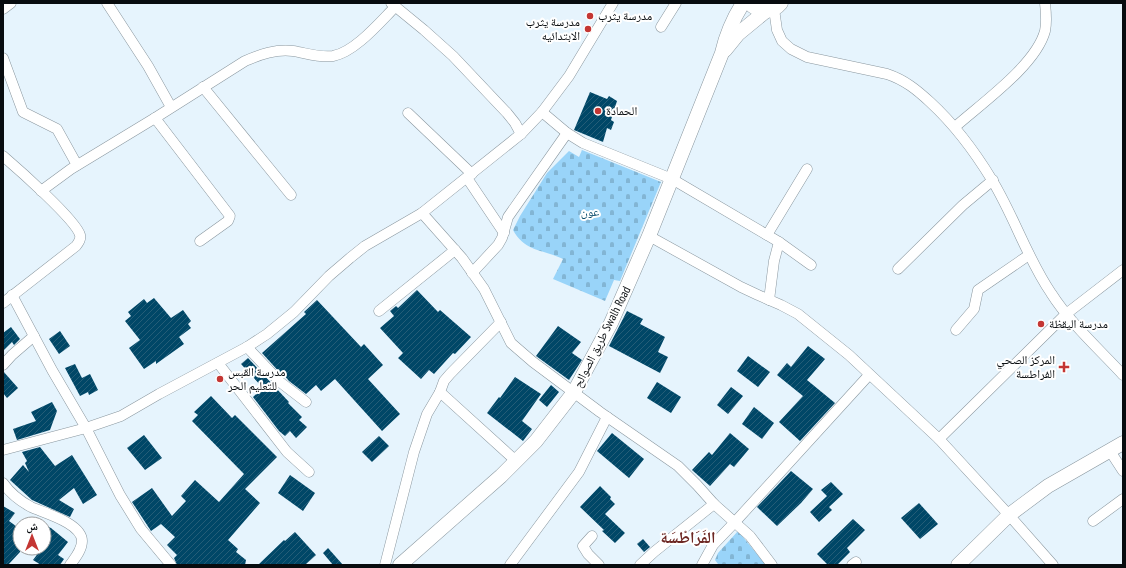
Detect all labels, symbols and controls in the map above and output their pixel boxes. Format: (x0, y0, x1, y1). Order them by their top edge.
place label: مدرسة يثرب (598, 8, 652, 23)
marker: مدرسة يثرب (585, 11, 595, 21)
place label: مدرسة يثرب الابتدائيه (526, 14, 580, 43)
marker: مدرسة يثرب الابتدائيه (583, 24, 593, 34)
place label: الحمادة (606, 103, 637, 118)
marker: الحمادة (593, 106, 603, 116)
park label: عون (581, 204, 599, 219)
street label: طريق الصوالح Swalh Road (570, 284, 634, 390)
place label: مدرسة اليقظة (1049, 316, 1108, 331)
marker: مدرسة اليقظة (1036, 319, 1046, 329)
place label: المركز الصحي الفراطسة (996, 352, 1055, 381)
marker: المركز الصحي الفراطسة (1058, 361, 1070, 373)
place label: مدرسة القبس للتعليم الحر (227, 364, 285, 394)
marker: مدرسة القبس للتعليم الحر (215, 374, 225, 384)
north arrow (12, 516, 52, 556)
text: ش (26, 519, 38, 534)
district label: الفَرَاطْسَة (660, 527, 716, 547)

